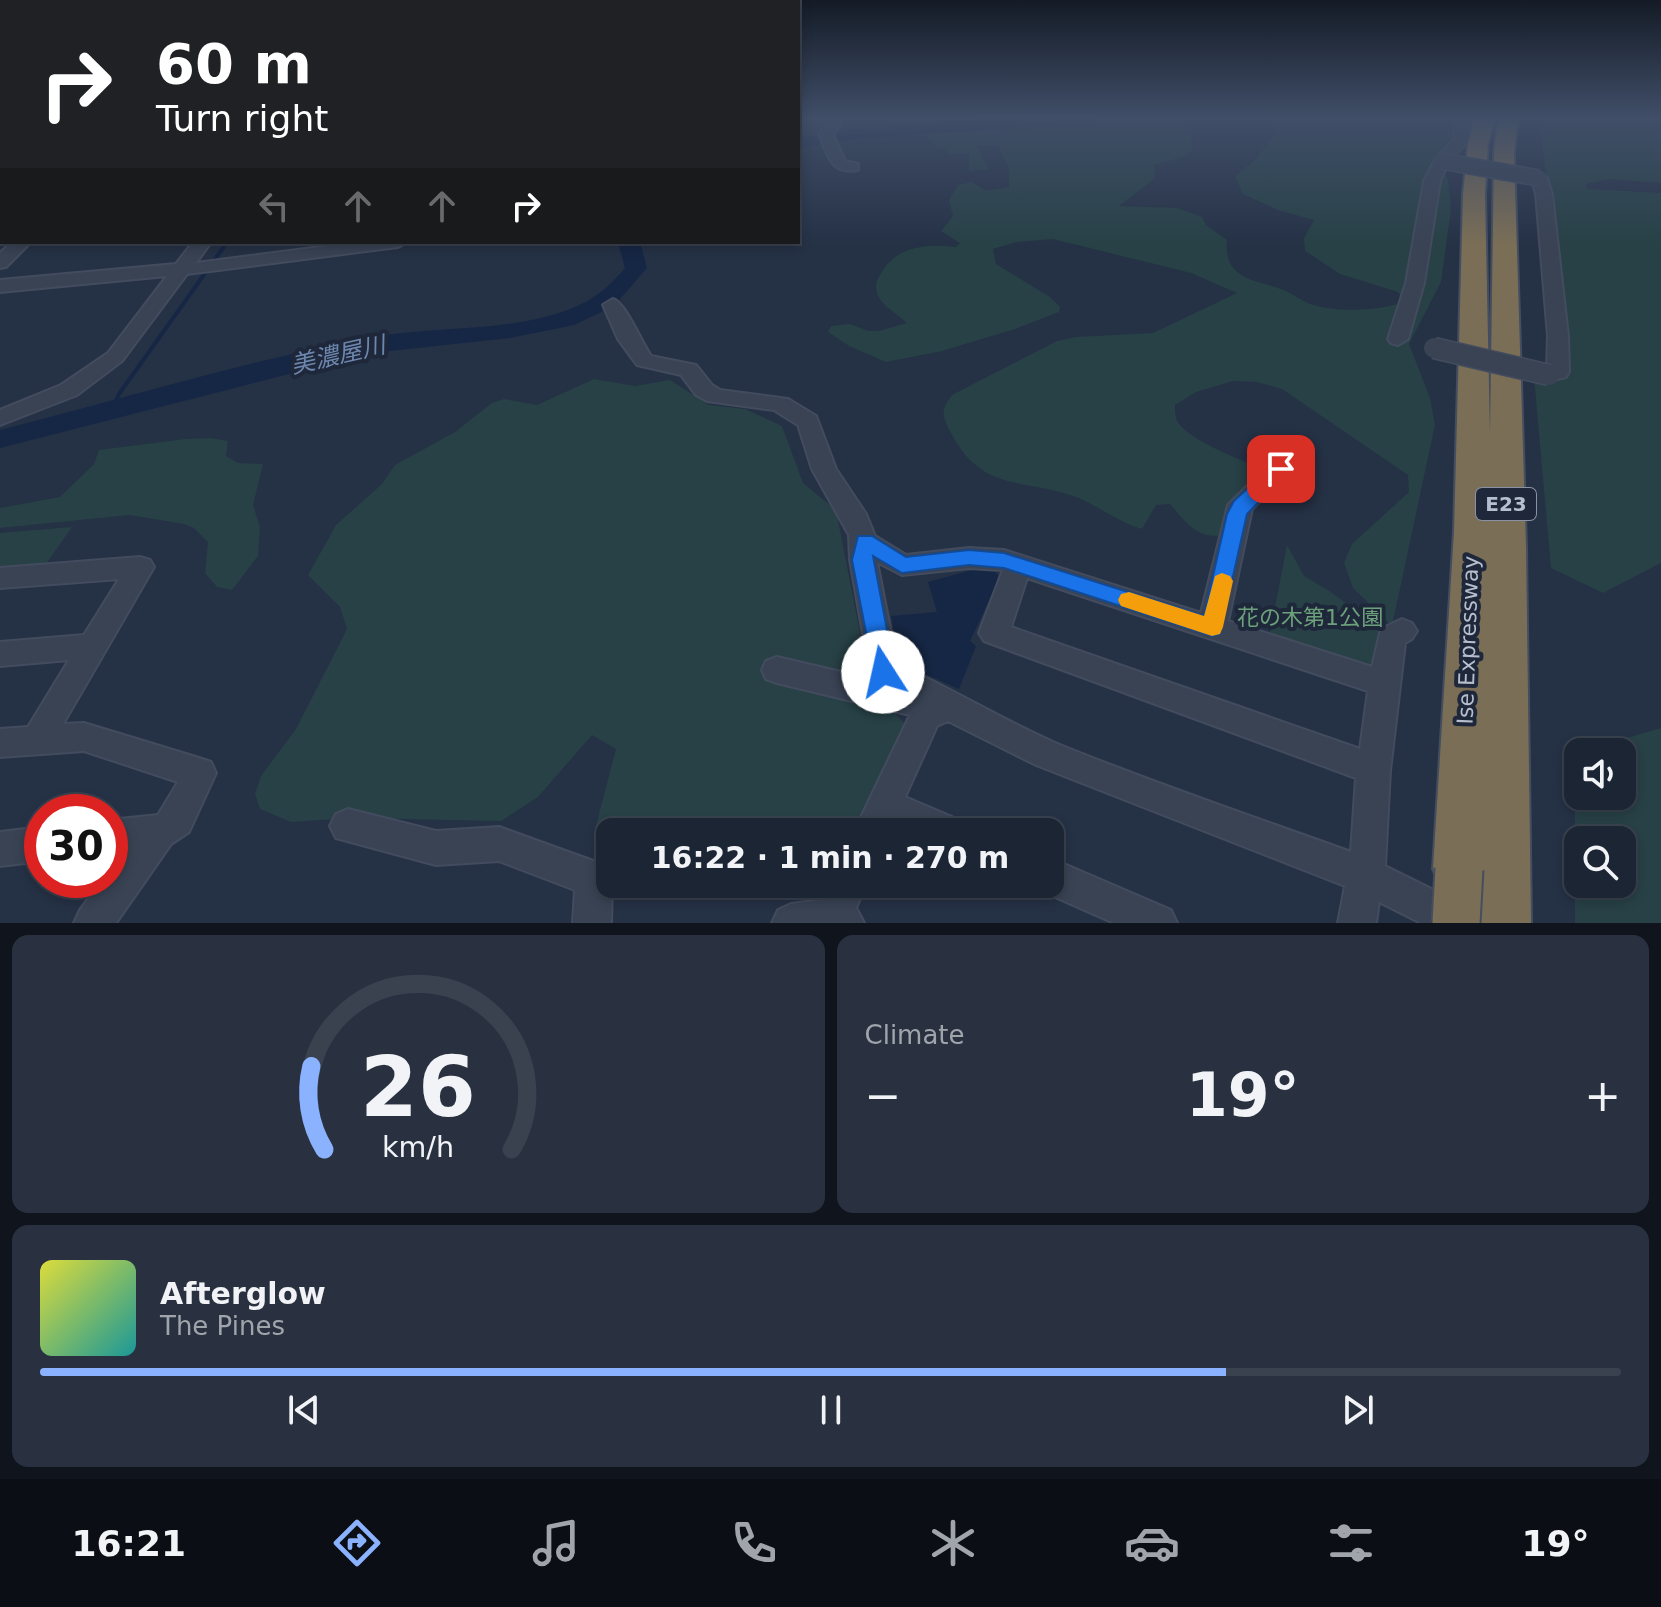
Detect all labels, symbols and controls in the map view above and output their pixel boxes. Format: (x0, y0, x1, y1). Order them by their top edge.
text: 60 m (156, 31, 312, 96)
icon: right (24, 32, 128, 136)
text: Turn right (156, 98, 328, 139)
icon: left (252, 184, 296, 228)
icon: ahead (336, 184, 380, 228)
icon: ahead (420, 184, 464, 228)
icon: right (504, 184, 548, 228)
water label: 美濃屋川 (288, 330, 391, 379)
pin (1247, 435, 1315, 503)
icon: arrive (1259, 447, 1303, 491)
road number: E23 (1476, 488, 1536, 520)
street label: Ise Expressway (1453, 555, 1483, 725)
park label: 花の木第1公園 (1237, 605, 1383, 630)
position arrow (841, 630, 925, 714)
map controls (1564, 738, 1636, 898)
button: sound (1564, 738, 1636, 810)
speed limit sign: 30 (24, 794, 128, 898)
button: search (1564, 826, 1636, 898)
text: 16:22 · 1 min · 270 m (651, 840, 1009, 875)
text: Climate (865, 1020, 965, 1050)
text: 26 (360, 1039, 476, 1136)
text: 19° (1186, 1060, 1300, 1130)
text: − (865, 1070, 901, 1121)
text: + (1584, 1070, 1621, 1121)
text: km/h (382, 1130, 454, 1164)
text: Afterglow (160, 1276, 326, 1311)
text: The Pines (160, 1311, 285, 1341)
icon: previous (282, 1388, 326, 1432)
icon: pause (809, 1388, 853, 1432)
icon: next (1336, 1388, 1380, 1432)
icon: directions (329, 1515, 385, 1571)
icon: music (528, 1515, 584, 1571)
icon: phone (726, 1515, 782, 1571)
icon: climate (925, 1515, 981, 1571)
icon: car (1124, 1515, 1180, 1571)
icon: filters (1323, 1515, 1379, 1571)
text: 16:21 (71, 1523, 186, 1564)
text: 19° (1521, 1523, 1590, 1564)

